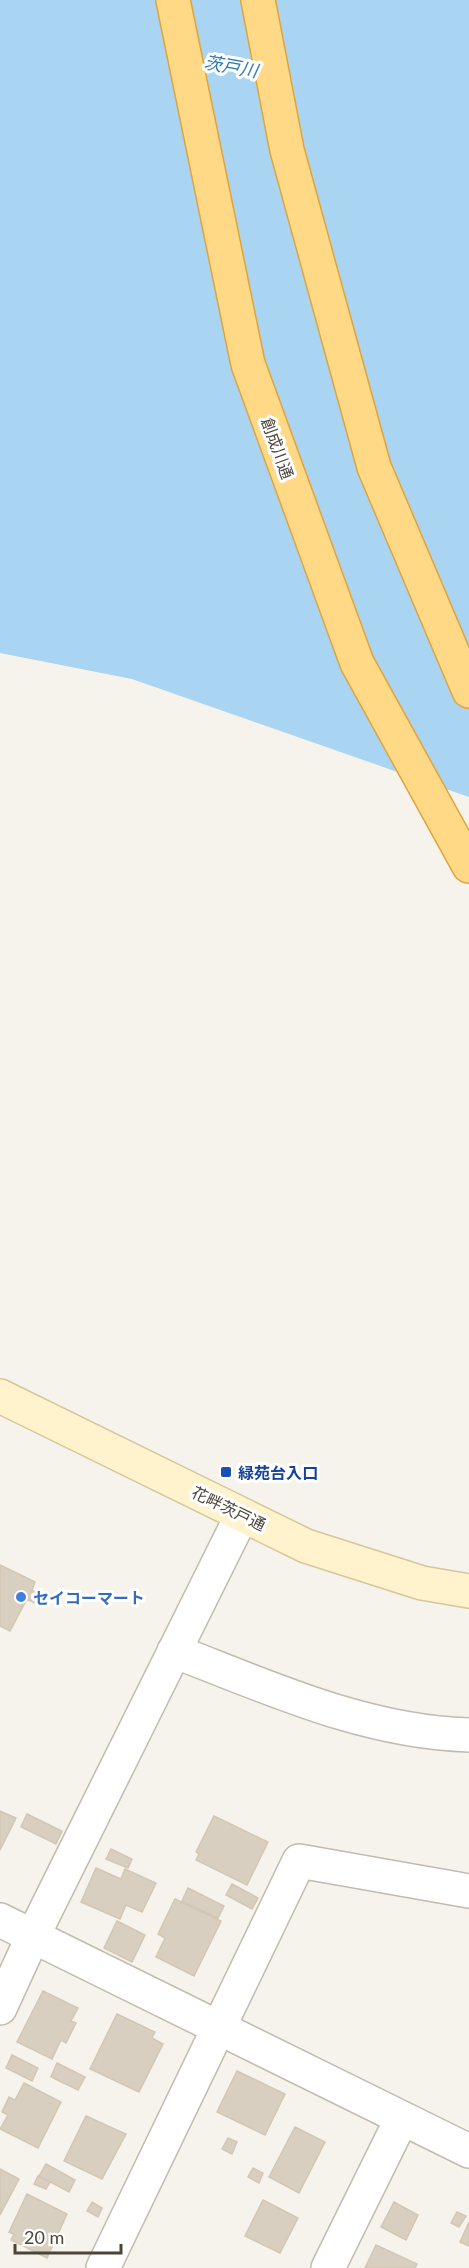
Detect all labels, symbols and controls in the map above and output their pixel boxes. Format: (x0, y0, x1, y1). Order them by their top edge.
water label: 茨戸川 (203, 50, 261, 82)
street label: 創成川通 (258, 415, 298, 481)
place label: 緑苑台入口 (238, 1463, 318, 1482)
marker: 緑苑台入口 (219, 1465, 233, 1479)
street label: 花畔茨戸通 (189, 1482, 269, 1534)
place label: セイコーマート (33, 1588, 145, 1607)
marker: セイコーマート (14, 1590, 28, 1604)
scale bar (15, 2217, 122, 2255)
text: 20 m (24, 2226, 64, 2248)

